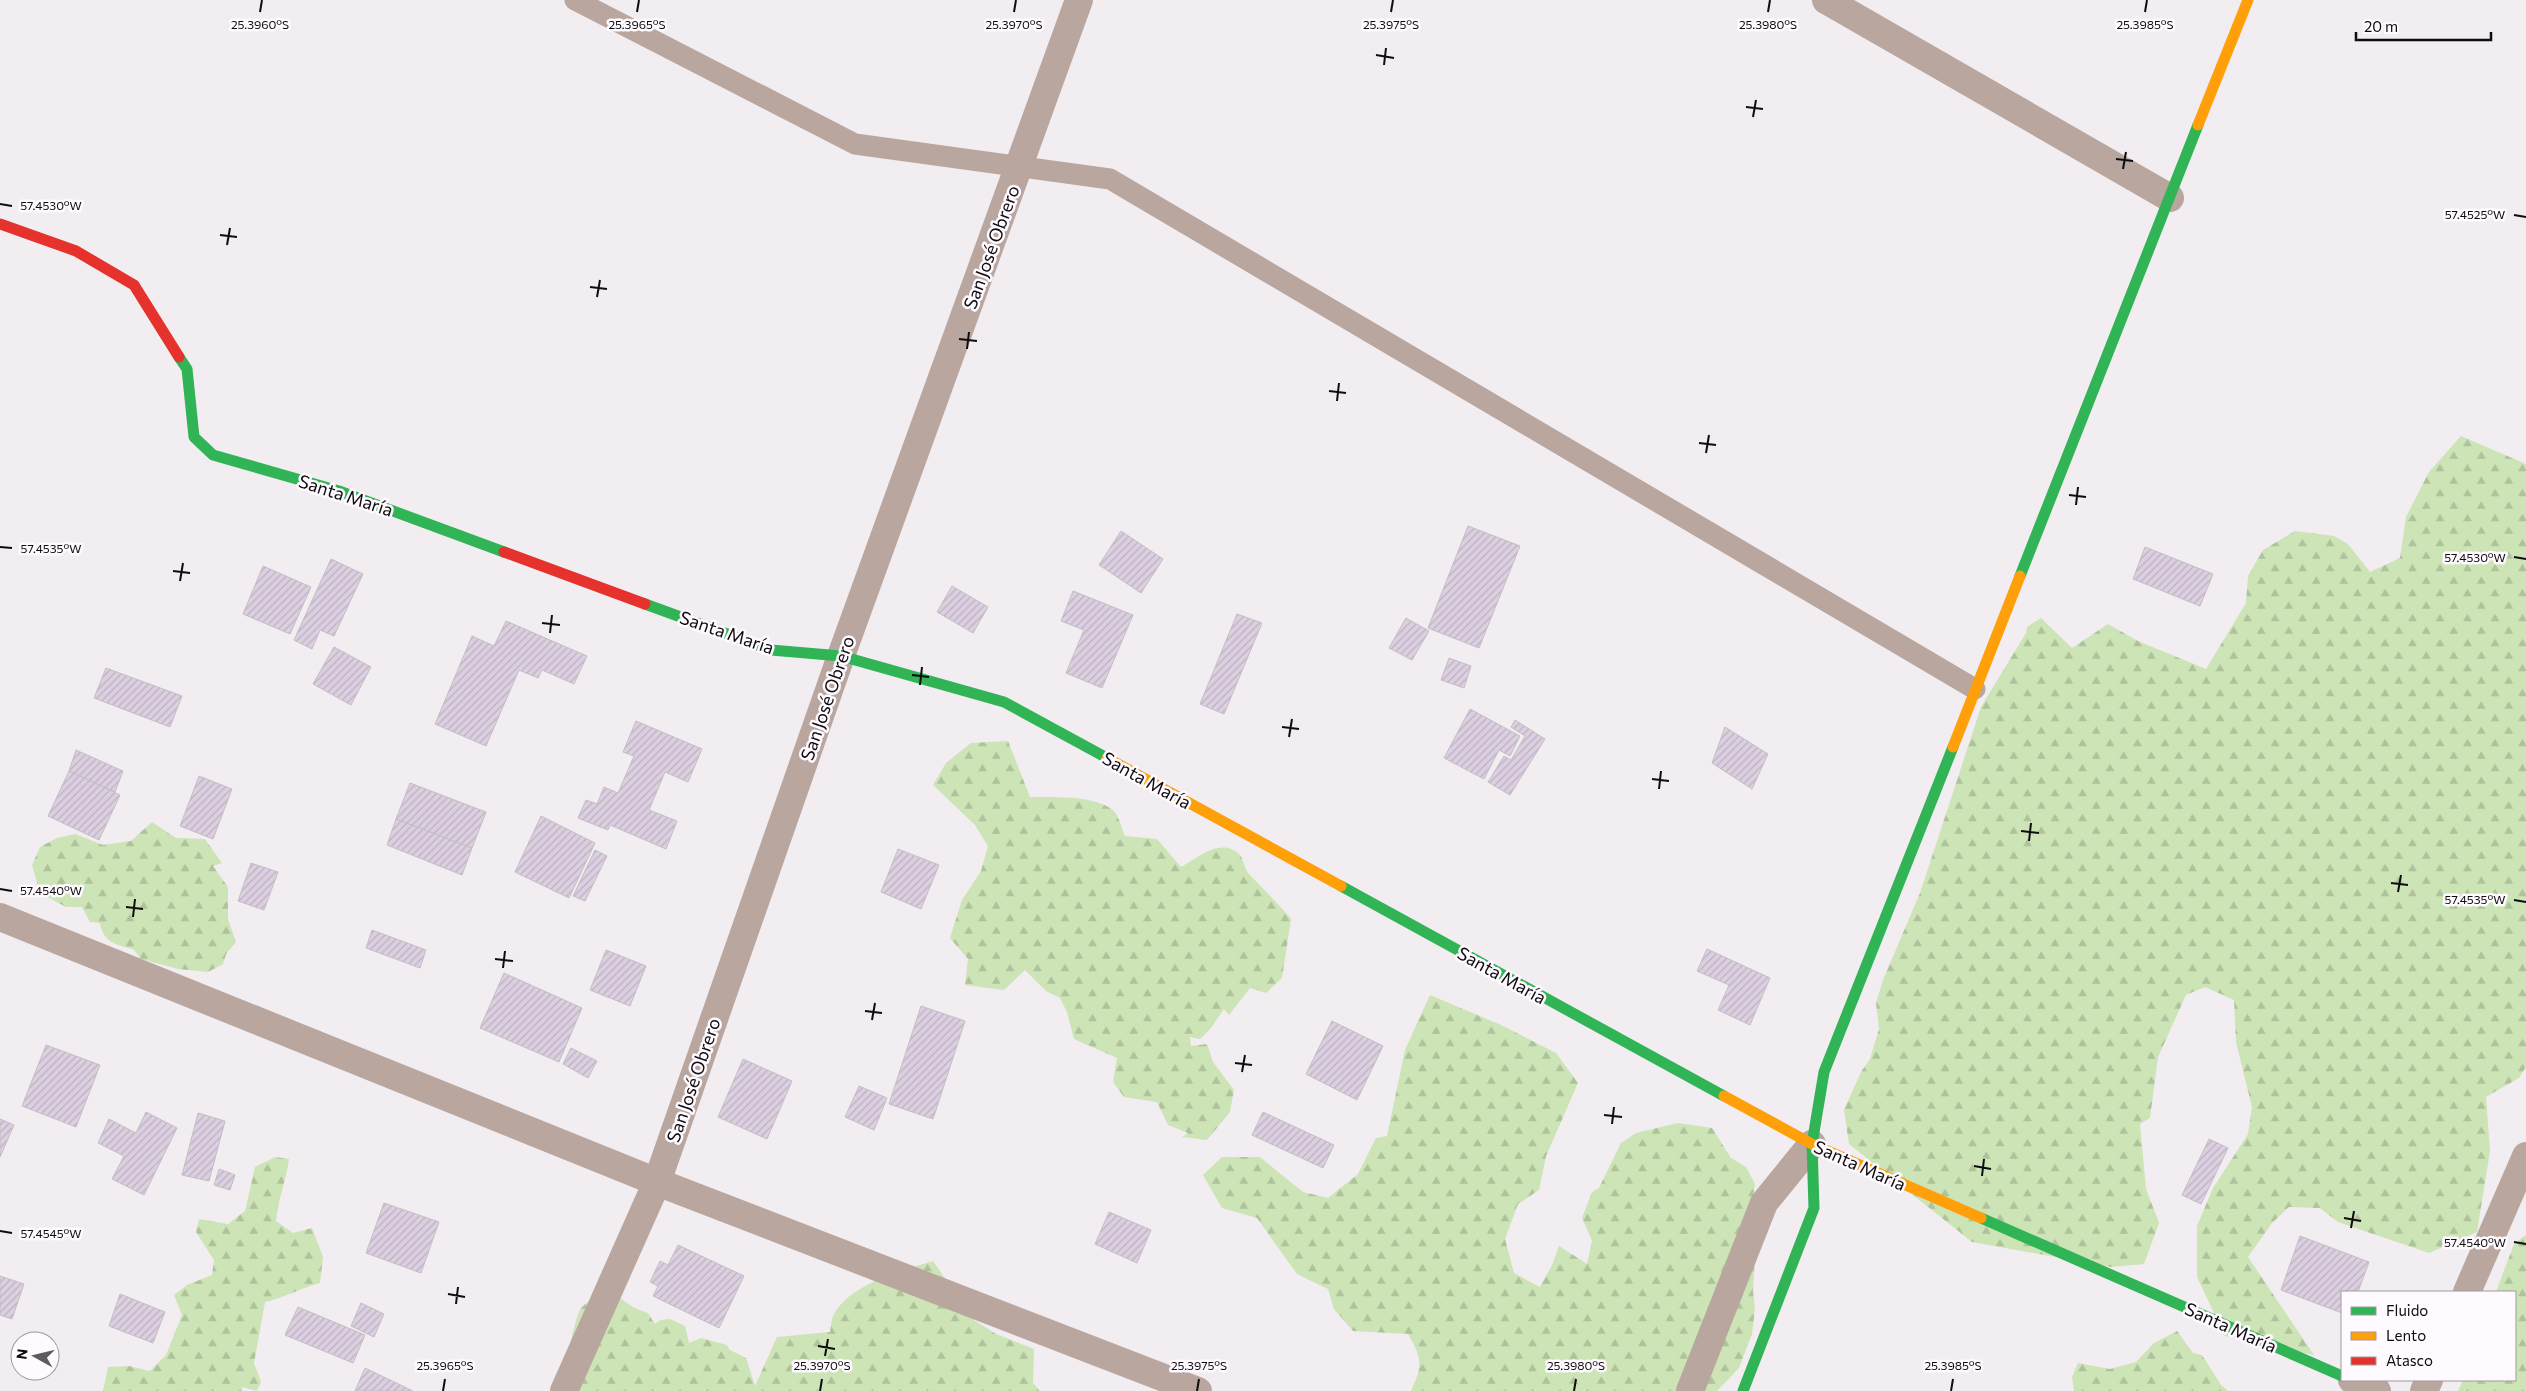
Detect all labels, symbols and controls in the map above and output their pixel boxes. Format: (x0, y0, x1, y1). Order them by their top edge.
scale bar (2356, 10, 2491, 42)
text: 25.3960°S (231, 17, 289, 31)
text: 25.3965°S (608, 17, 666, 31)
text: 25.3970°S (985, 17, 1043, 31)
text: 25.3975°S (1363, 17, 1419, 31)
text: 25.3980°S (1739, 17, 1797, 31)
text: 25.3985°S (2116, 17, 2174, 31)
text: 20 m (2364, 17, 2398, 35)
street label: San José Obrero (958, 182, 1024, 312)
text: 57.4530°W (20, 198, 82, 212)
text: 57.4525°W (2445, 207, 2505, 221)
street label: Santa María (296, 469, 396, 521)
text: 57.4535°W (21, 541, 81, 555)
text: 57.4530°W (2444, 550, 2506, 564)
street label: Santa María (677, 606, 777, 658)
street label: San José Obrero (795, 633, 859, 763)
street label: Santa María (1099, 747, 1195, 813)
text: 57.4540°W (20, 883, 82, 897)
text: 57.4535°W (2445, 892, 2505, 906)
street label: Santa María (1454, 942, 1550, 1008)
street label: San José Obrero (661, 1015, 725, 1145)
street label: Santa María (1811, 1135, 1909, 1195)
text: 57.4545°W (20, 1226, 82, 1240)
text: 57.4540°W (2444, 1235, 2506, 1249)
legend (2341, 1291, 2516, 1381)
street label: Santa María (2182, 1297, 2280, 1357)
text: Fluido (2386, 1301, 2428, 1319)
text: Lento (2386, 1326, 2426, 1344)
north arrow (10, 1331, 60, 1381)
text: N (12, 1348, 31, 1361)
text: Atasco (2386, 1351, 2433, 1369)
text: 25.3965°S (416, 1358, 474, 1372)
text: 25.3970°S (793, 1358, 851, 1372)
text: 25.3975°S (1171, 1358, 1227, 1372)
text: 25.3980°S (1547, 1358, 1605, 1372)
text: 25.3985°S (1924, 1358, 1982, 1372)

